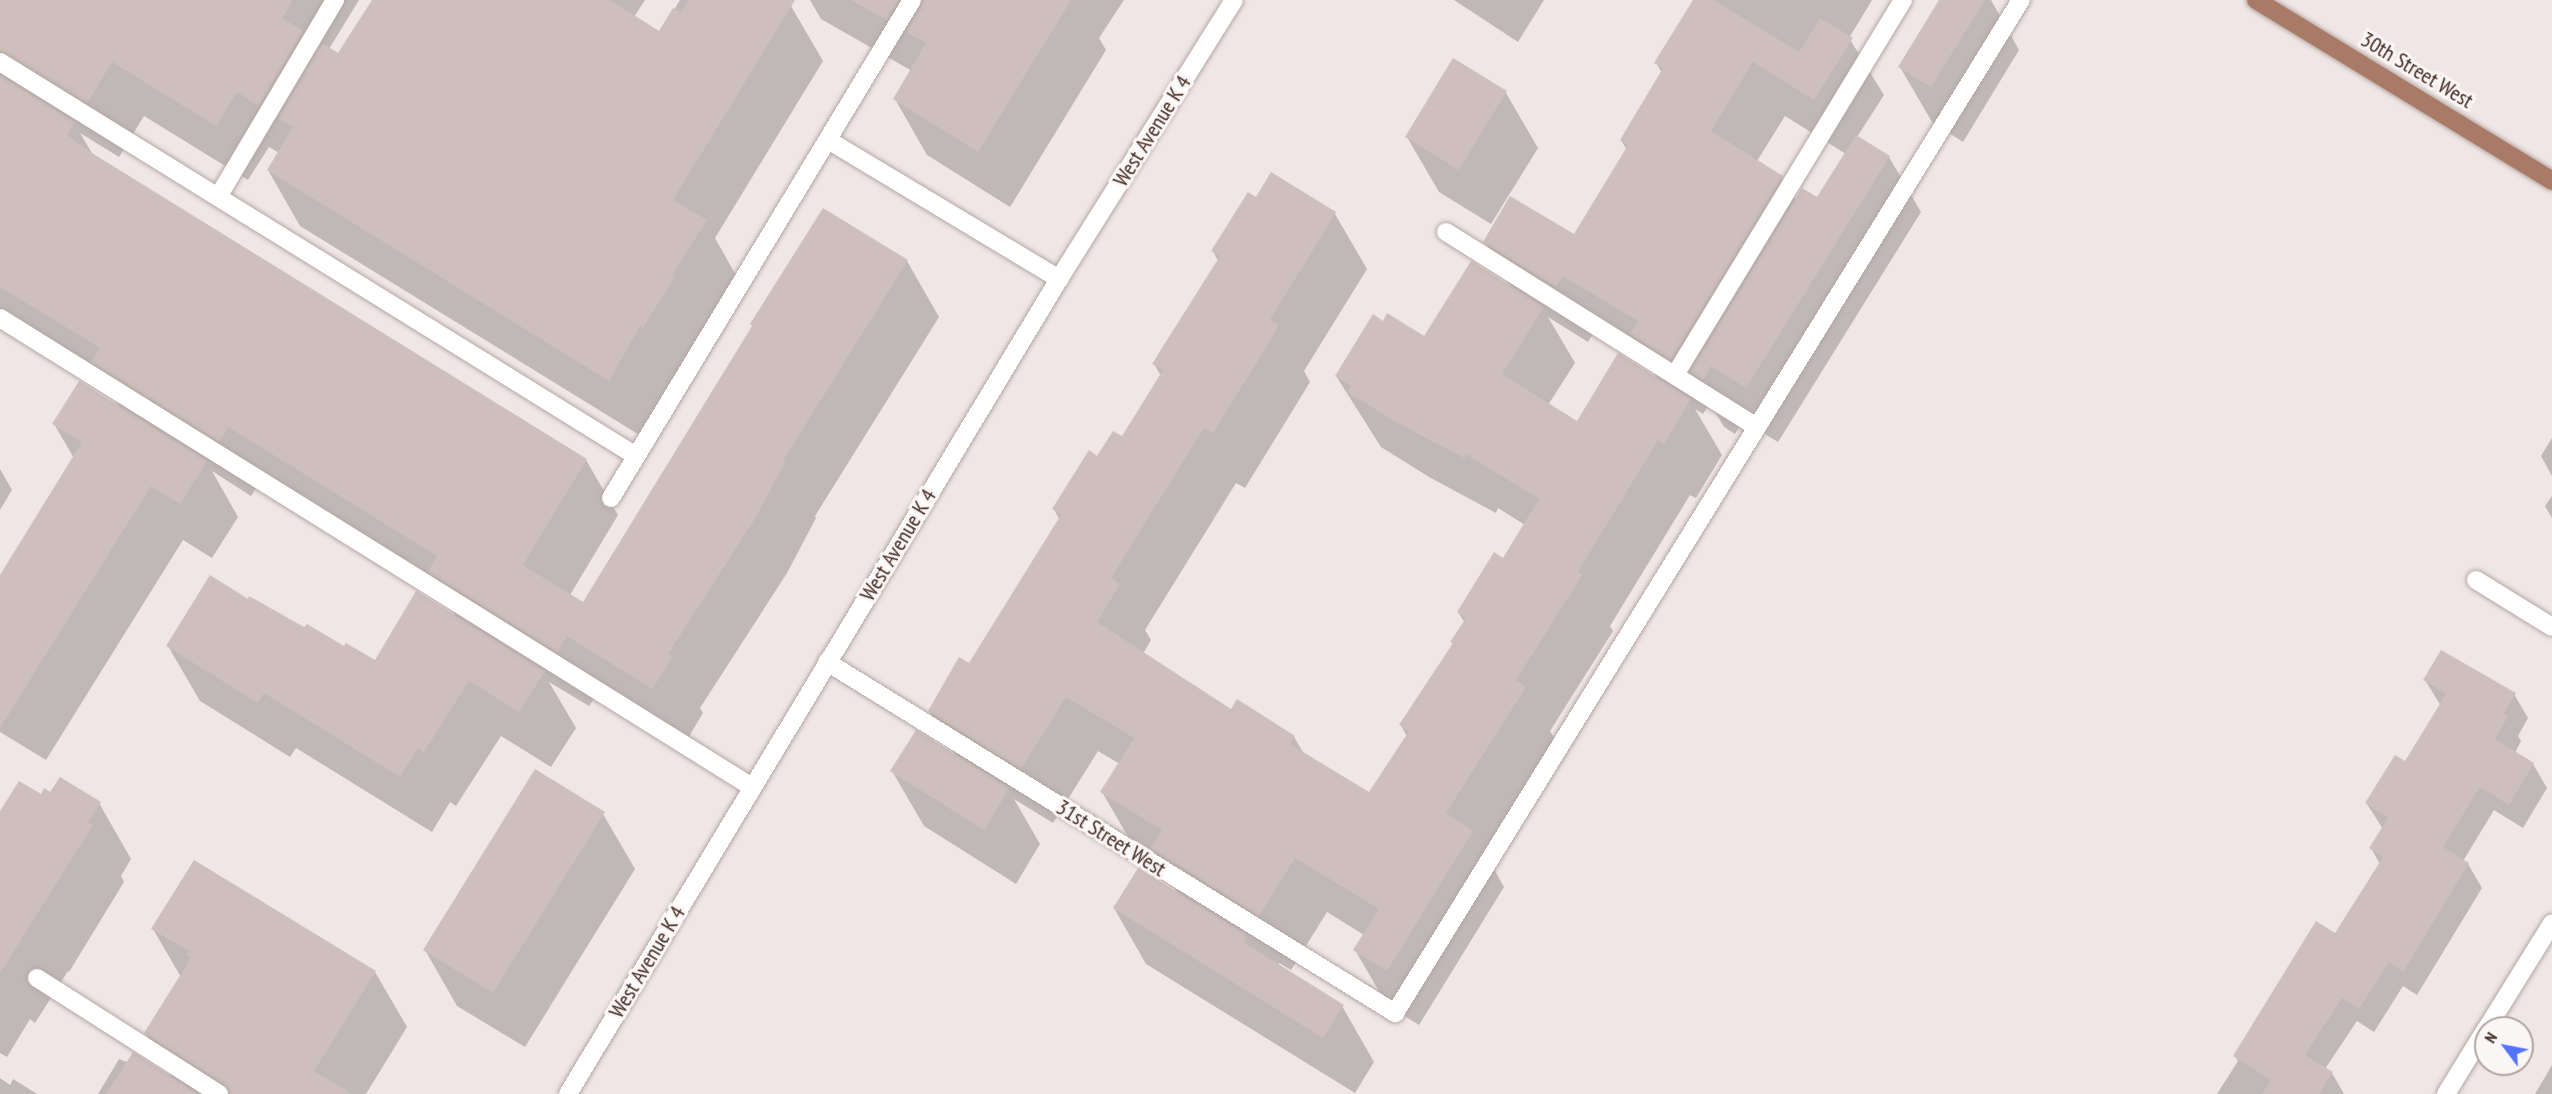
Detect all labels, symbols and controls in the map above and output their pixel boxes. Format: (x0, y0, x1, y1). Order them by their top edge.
street label: 30th Street West (2356, 26, 2478, 114)
street label: West Avenue K 4 (1107, 70, 1197, 192)
street label: West Avenue K 4 (854, 484, 942, 606)
street label: 31st Street West (1051, 794, 1171, 882)
street label: West Avenue K 4 (603, 901, 691, 1023)
north arrow (2474, 1016, 2534, 1076)
text: N (2480, 1029, 2501, 1046)

